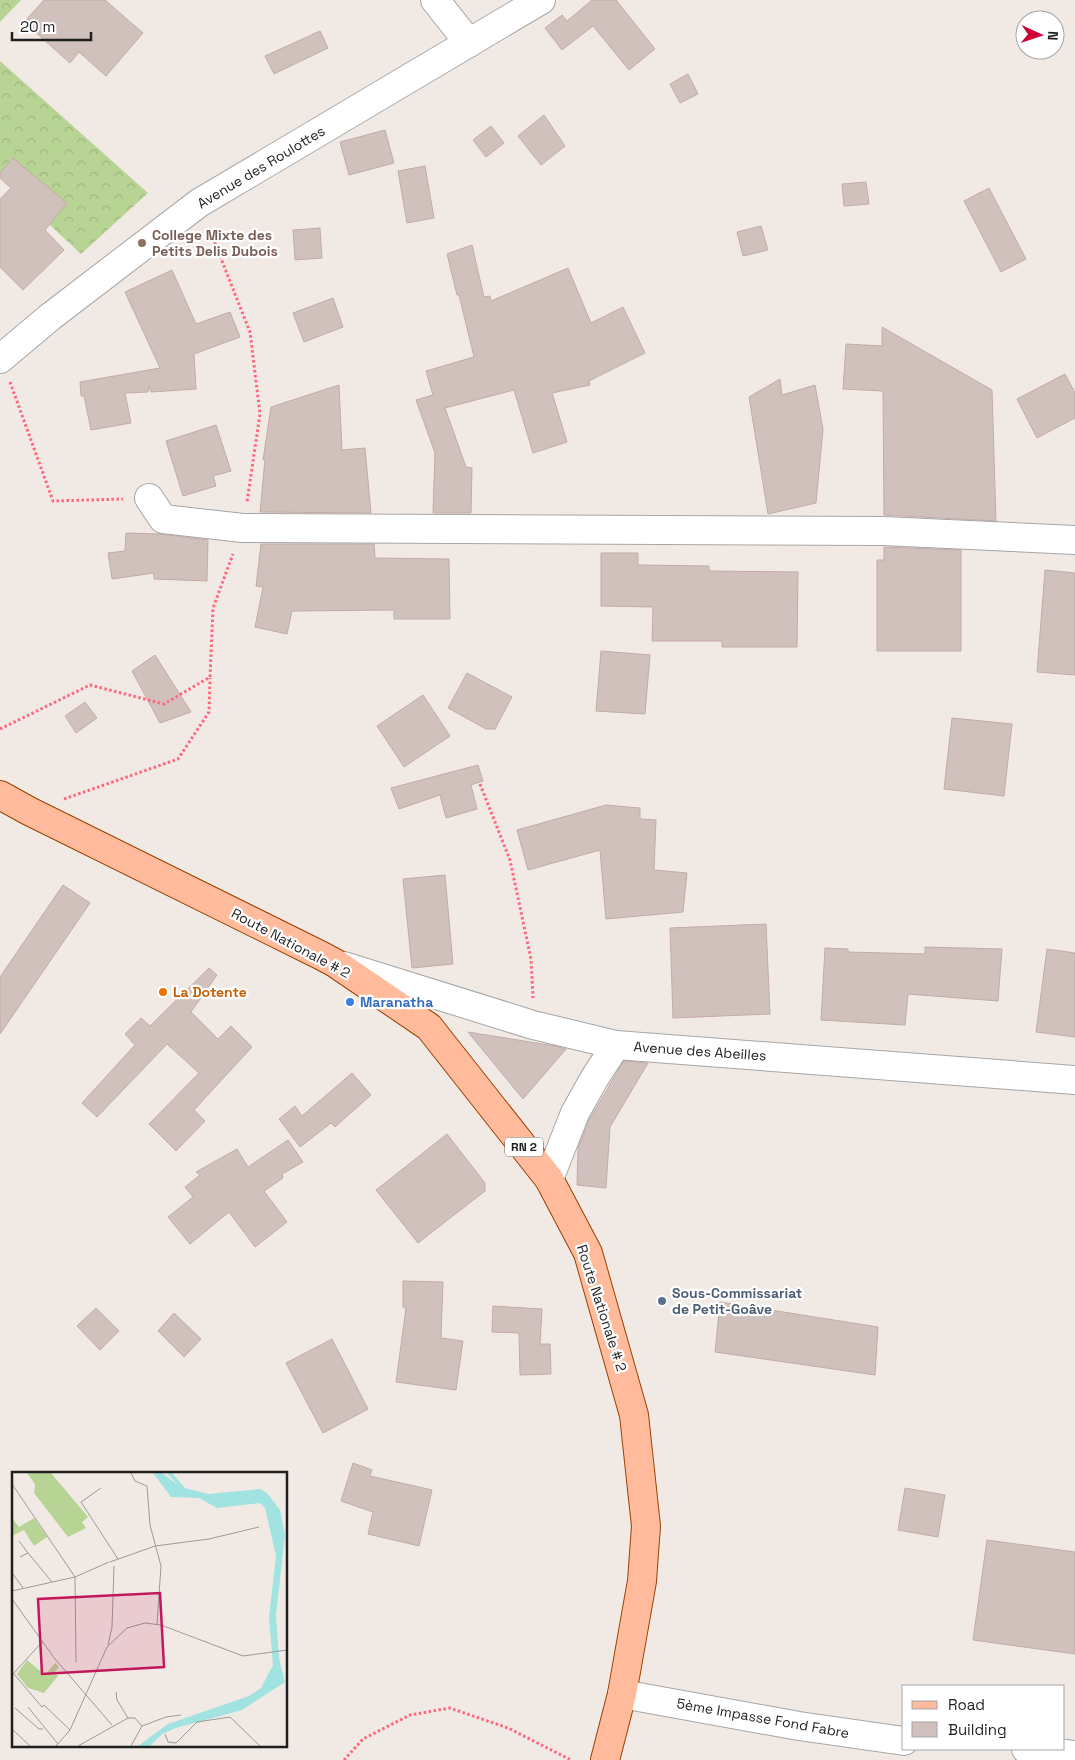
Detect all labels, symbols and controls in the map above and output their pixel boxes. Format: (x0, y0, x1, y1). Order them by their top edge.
scale bar (12, 10, 91, 42)
north arrow (1015, 10, 1065, 60)
text: 20 m (20, 17, 55, 36)
text: N (1044, 31, 1062, 41)
street label: Avenue des Roulottes (194, 122, 328, 212)
place label: College Mixte des Petits Delis Dubois (152, 226, 278, 260)
marker: College Mixte des Petits Delis Dubois (136, 237, 148, 249)
street label: Route Nationale # 2 (228, 904, 354, 982)
place label: La Dotente (173, 983, 247, 1001)
marker: La Dotente (157, 986, 169, 998)
place label: Maranatha (360, 993, 433, 1011)
marker: Maranatha (344, 996, 356, 1008)
street label: Avenue des Abeilles (633, 1037, 767, 1065)
road number: RN 2 (505, 1138, 543, 1156)
street label: Route Nationale # 2 (573, 1242, 631, 1374)
place label: Sous-Commissariat de Petit-Goâve (672, 1284, 802, 1318)
marker: Sous-Commissariat de Petit-Goâve (656, 1295, 668, 1307)
inset map (12, 1472, 288, 1748)
legend (902, 1685, 1065, 1750)
street label: 5ème Impasse Fond Fabre (675, 1694, 851, 1742)
text: Road (948, 1695, 985, 1714)
text: Building (948, 1720, 1007, 1739)

